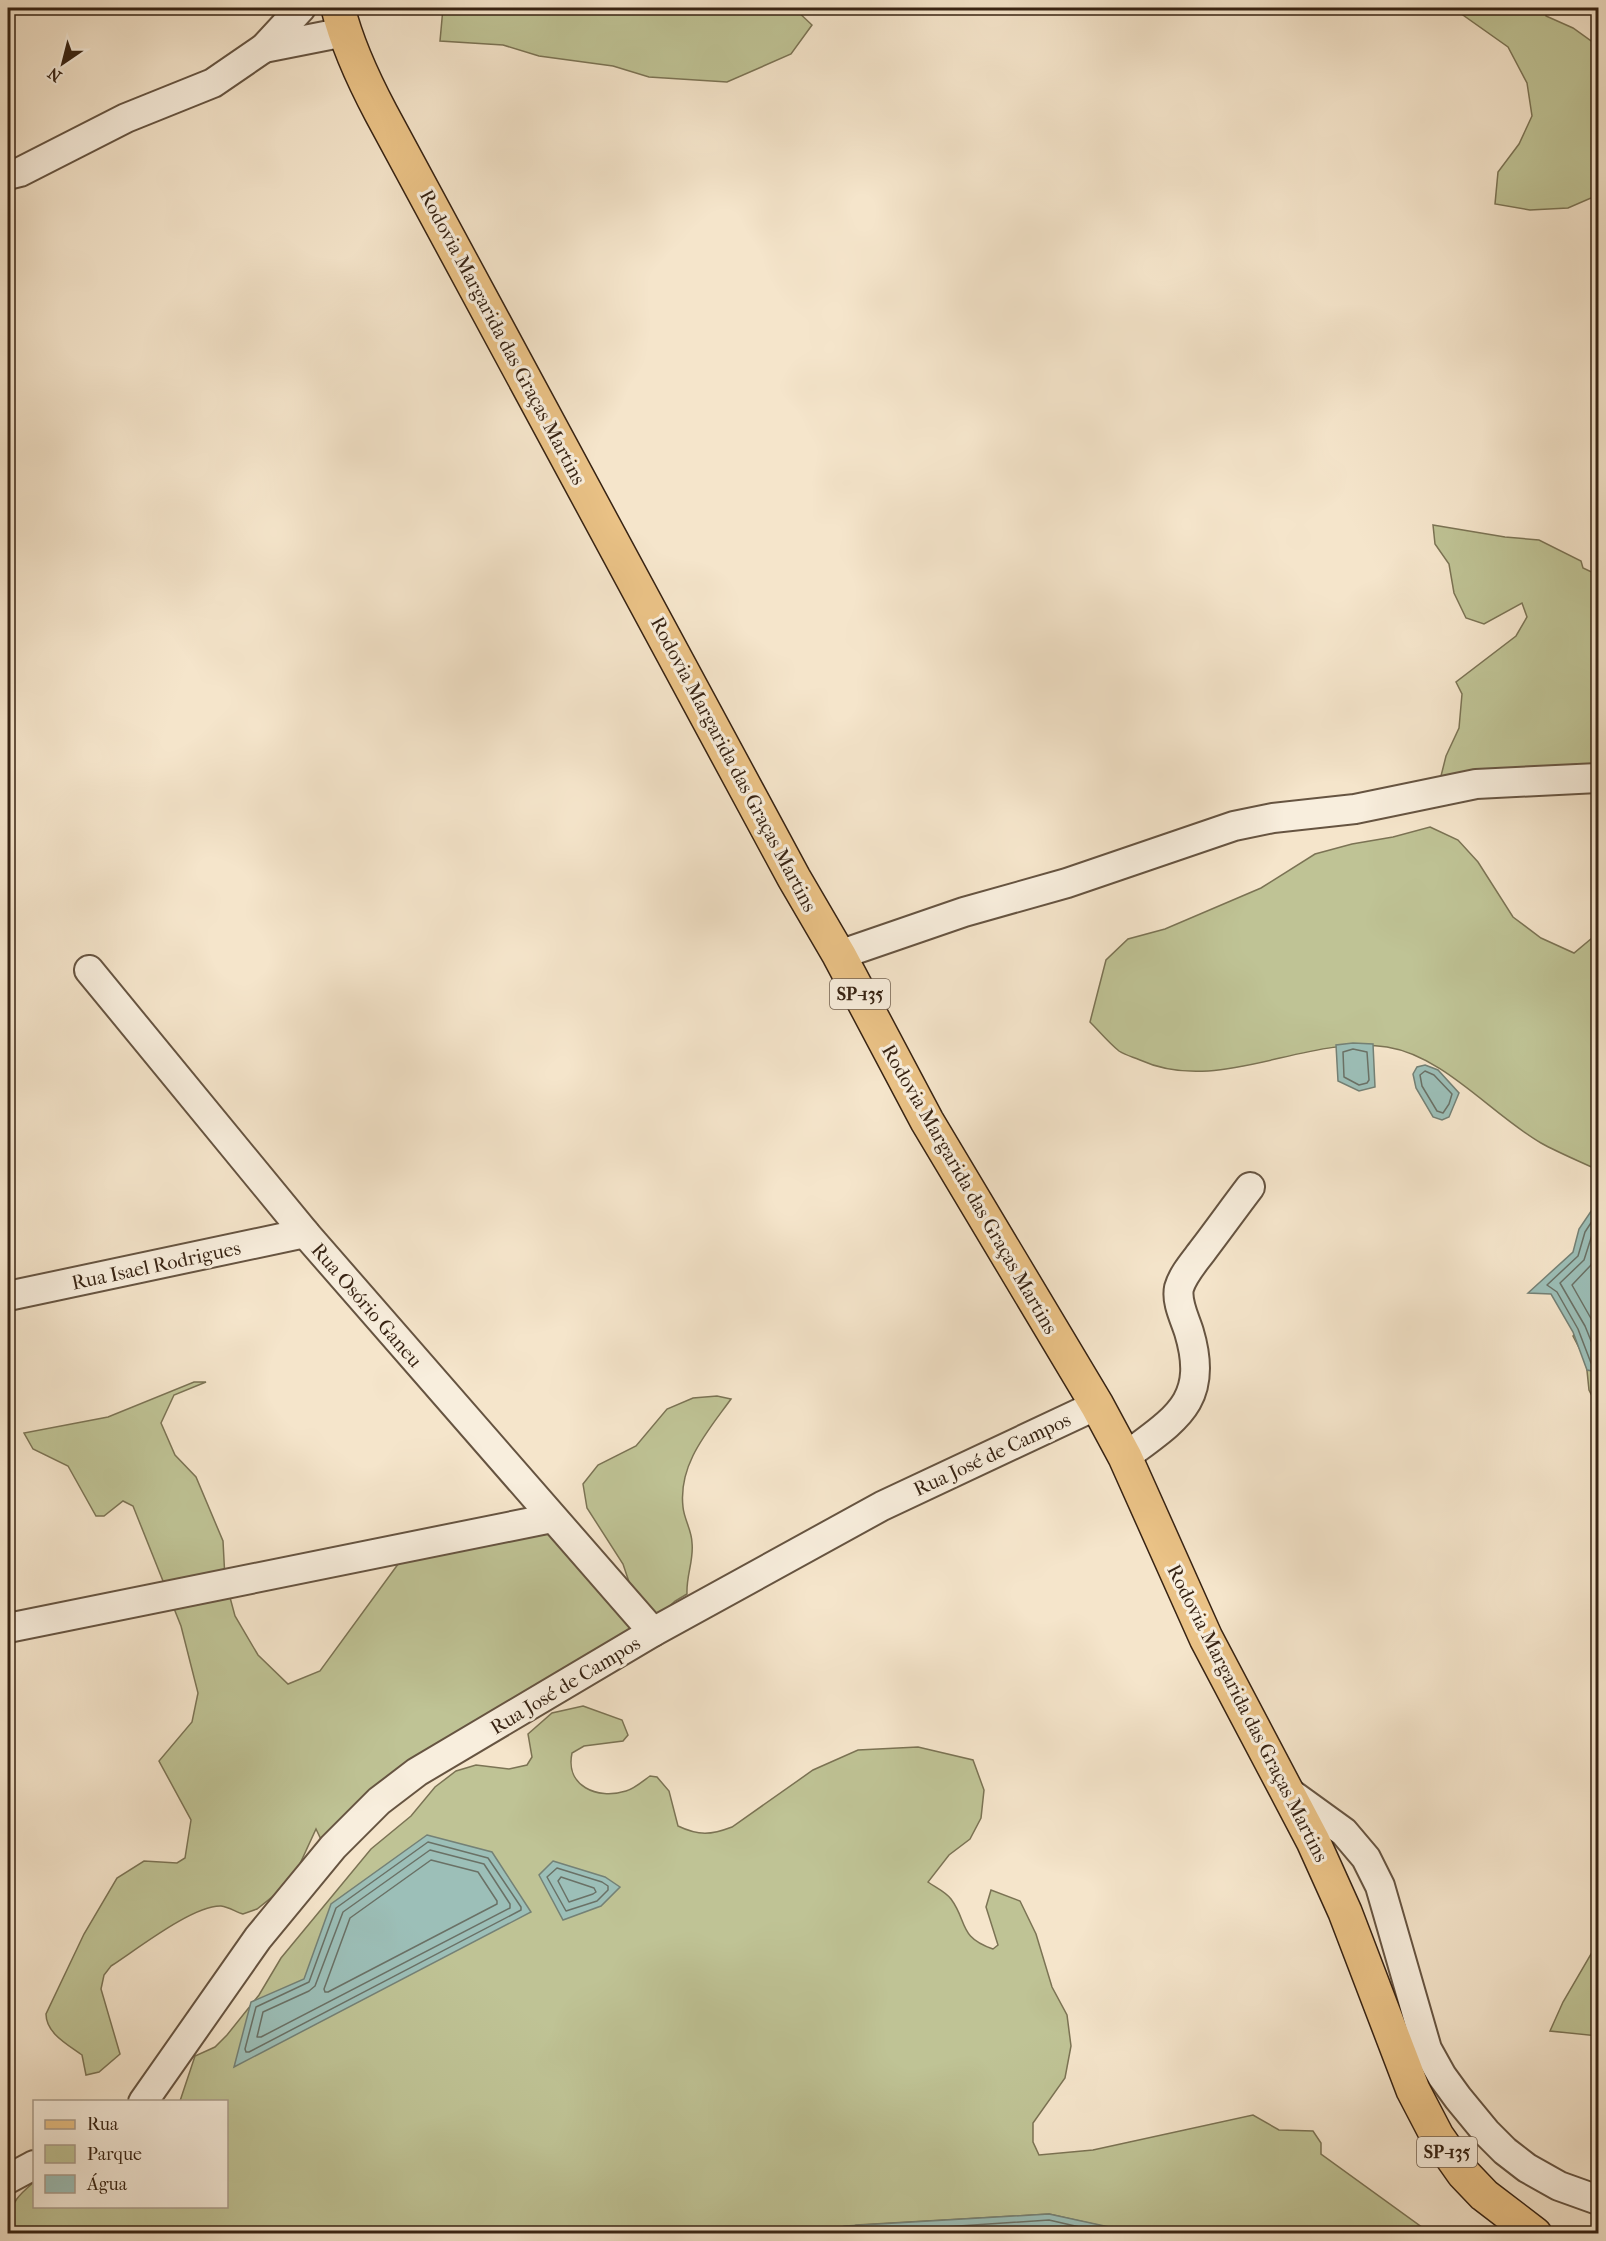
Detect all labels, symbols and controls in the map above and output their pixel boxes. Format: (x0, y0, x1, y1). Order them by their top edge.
north arrow (33, 33, 93, 93)
text: N (44, 63, 65, 86)
street label: Rodovia Margarida das Graças Martins (415, 186, 590, 489)
street label: Rodovia Margarida das Graças Martins (646, 613, 821, 916)
road number: SP-135 (830, 979, 890, 1009)
street label: Rodovia Margarida das Graças Martins (877, 1040, 1062, 1338)
street label: Rua Isael Rodrigues (69, 1236, 243, 1295)
street label: Rua Osório Ganeu (306, 1239, 427, 1373)
street label: Rua José de Campos (910, 1408, 1074, 1501)
street label: Rodovia Margarida das Graças Martins (1162, 1561, 1333, 1866)
street label: Rua José de Campos (486, 1632, 644, 1739)
legend (33, 2100, 228, 2208)
text: Rua (87, 2114, 119, 2135)
road number: SP-135 (1417, 2137, 1477, 2167)
text: Parque (87, 2144, 142, 2165)
text: Água (86, 2173, 128, 2195)

